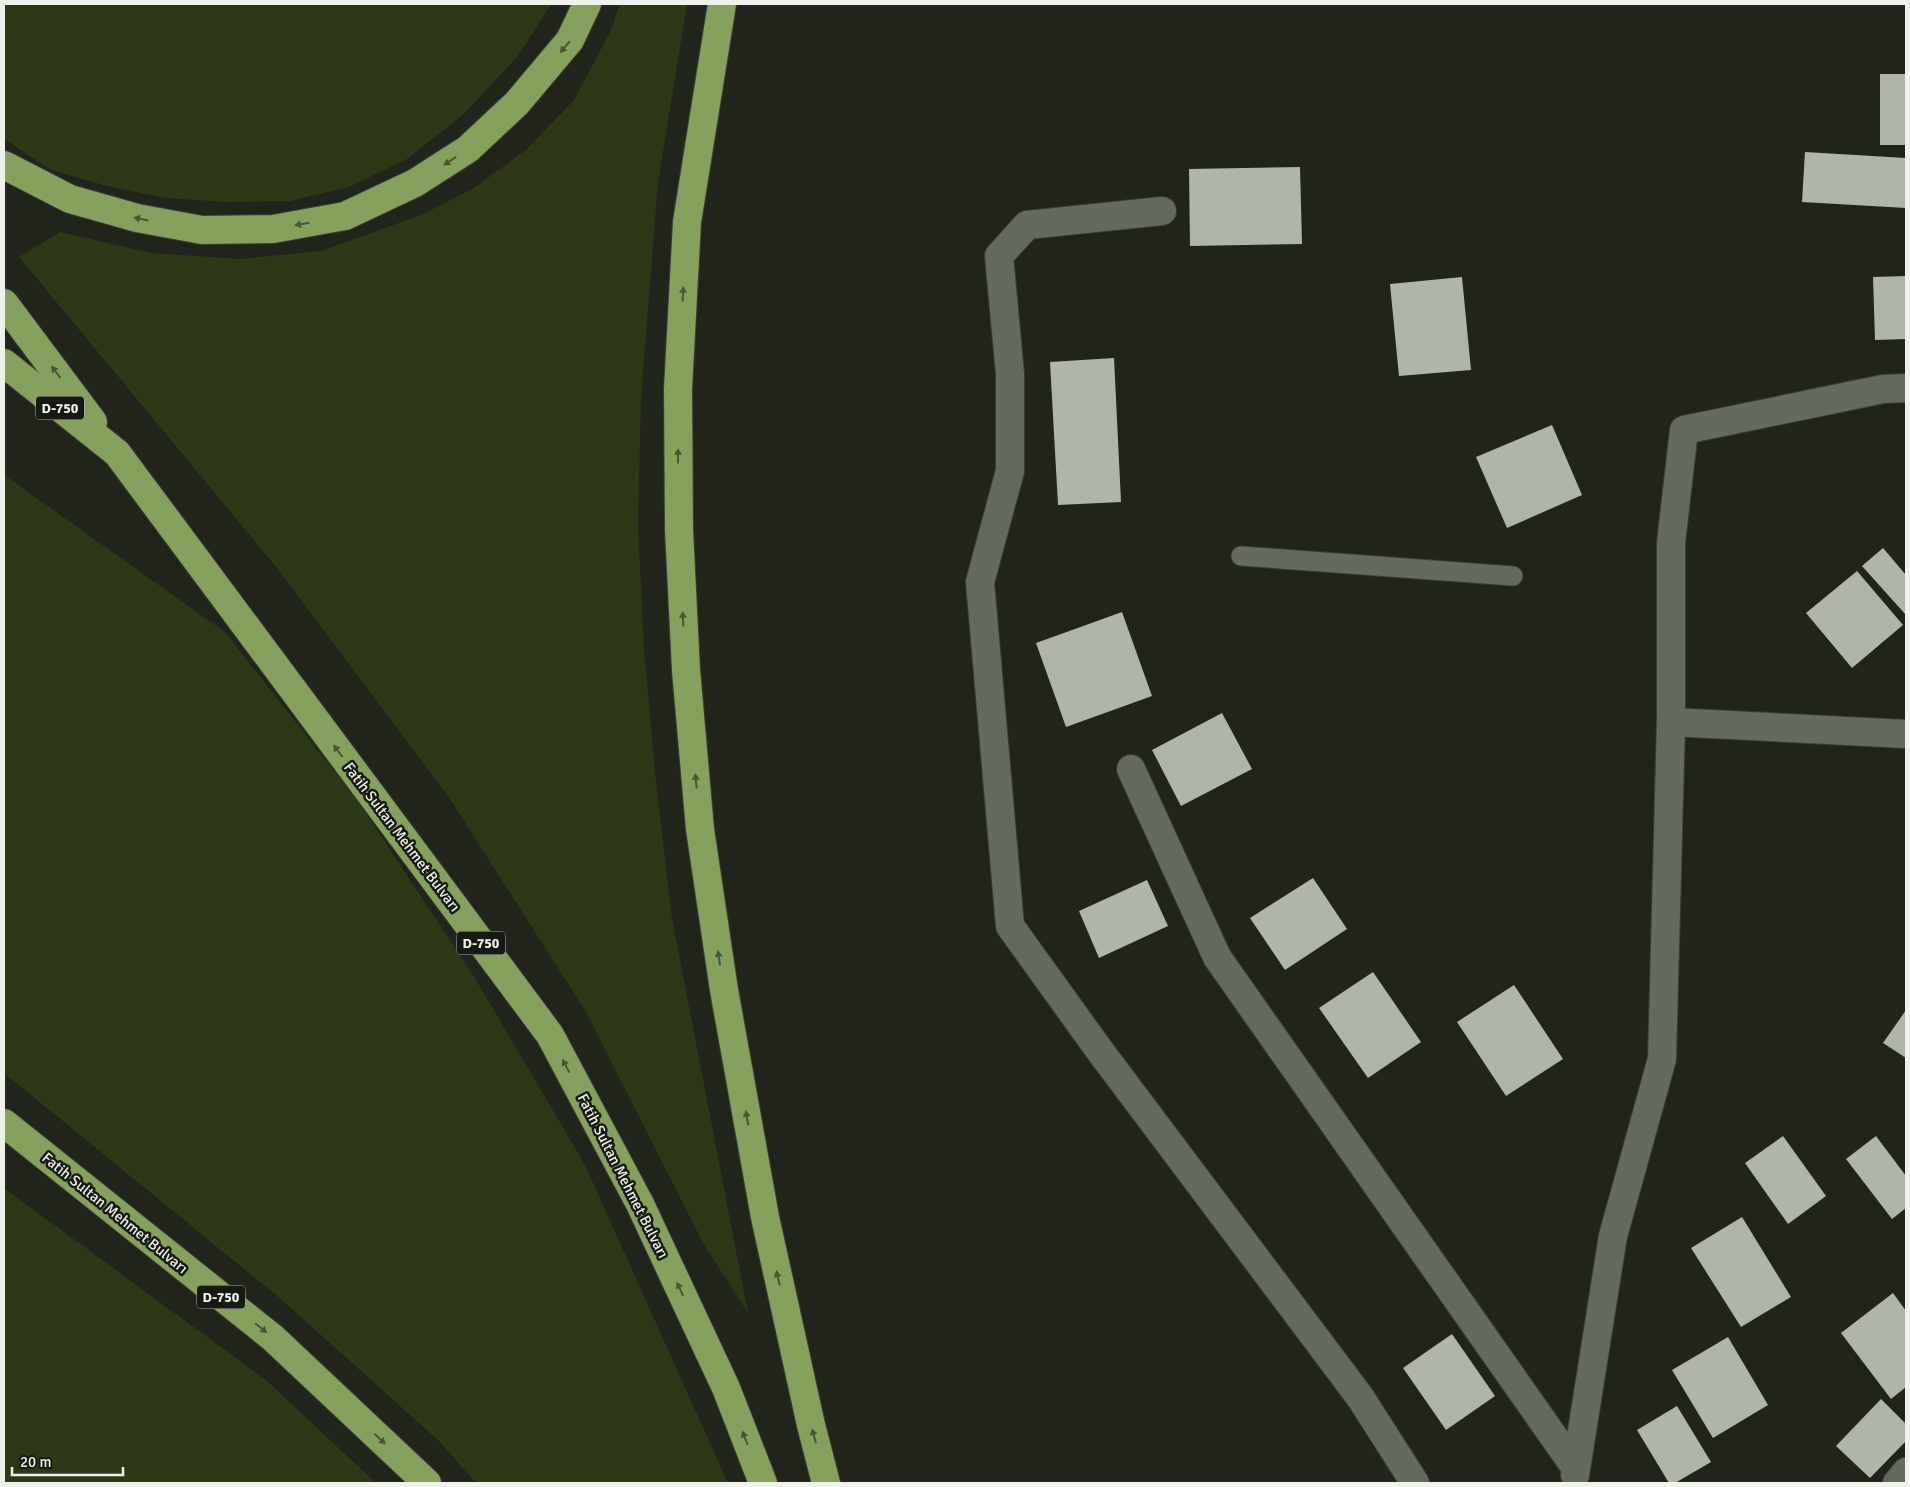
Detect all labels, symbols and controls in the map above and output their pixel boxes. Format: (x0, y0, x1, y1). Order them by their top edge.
one-way arrow (559, 40, 570, 53)
one-way arrow (443, 156, 456, 165)
one-way arrow (133, 214, 149, 222)
one-way arrow (294, 220, 310, 228)
one-way arrow (680, 286, 688, 302)
one-way arrow (50, 366, 61, 379)
road number: D-750 (36, 396, 84, 419)
one-way arrow (674, 448, 682, 464)
one-way arrow (679, 611, 687, 627)
one-way arrow (333, 744, 343, 758)
street label: Fatih Sultan Mehmet Bulvarı (340, 759, 464, 915)
one-way arrow (692, 772, 700, 788)
road number: D-750 (457, 931, 505, 954)
one-way arrow (715, 950, 723, 966)
one-way arrow (562, 1060, 571, 1073)
street label: Fatih Sultan Mehmet Bulvarı (574, 1091, 672, 1261)
one-way arrow (742, 1110, 750, 1126)
street label: Fatih Sultan Mehmet Bulvarı (39, 1149, 191, 1277)
one-way arrow (774, 1270, 782, 1285)
one-way arrow (676, 1282, 684, 1296)
road number: D-750 (197, 1285, 245, 1308)
one-way arrow (254, 1323, 267, 1334)
one-way arrow (809, 1429, 817, 1444)
one-way arrow (741, 1430, 749, 1445)
one-way arrow (374, 1433, 386, 1445)
scale bar (12, 1444, 124, 1476)
text: 20 m (20, 1453, 51, 1471)

